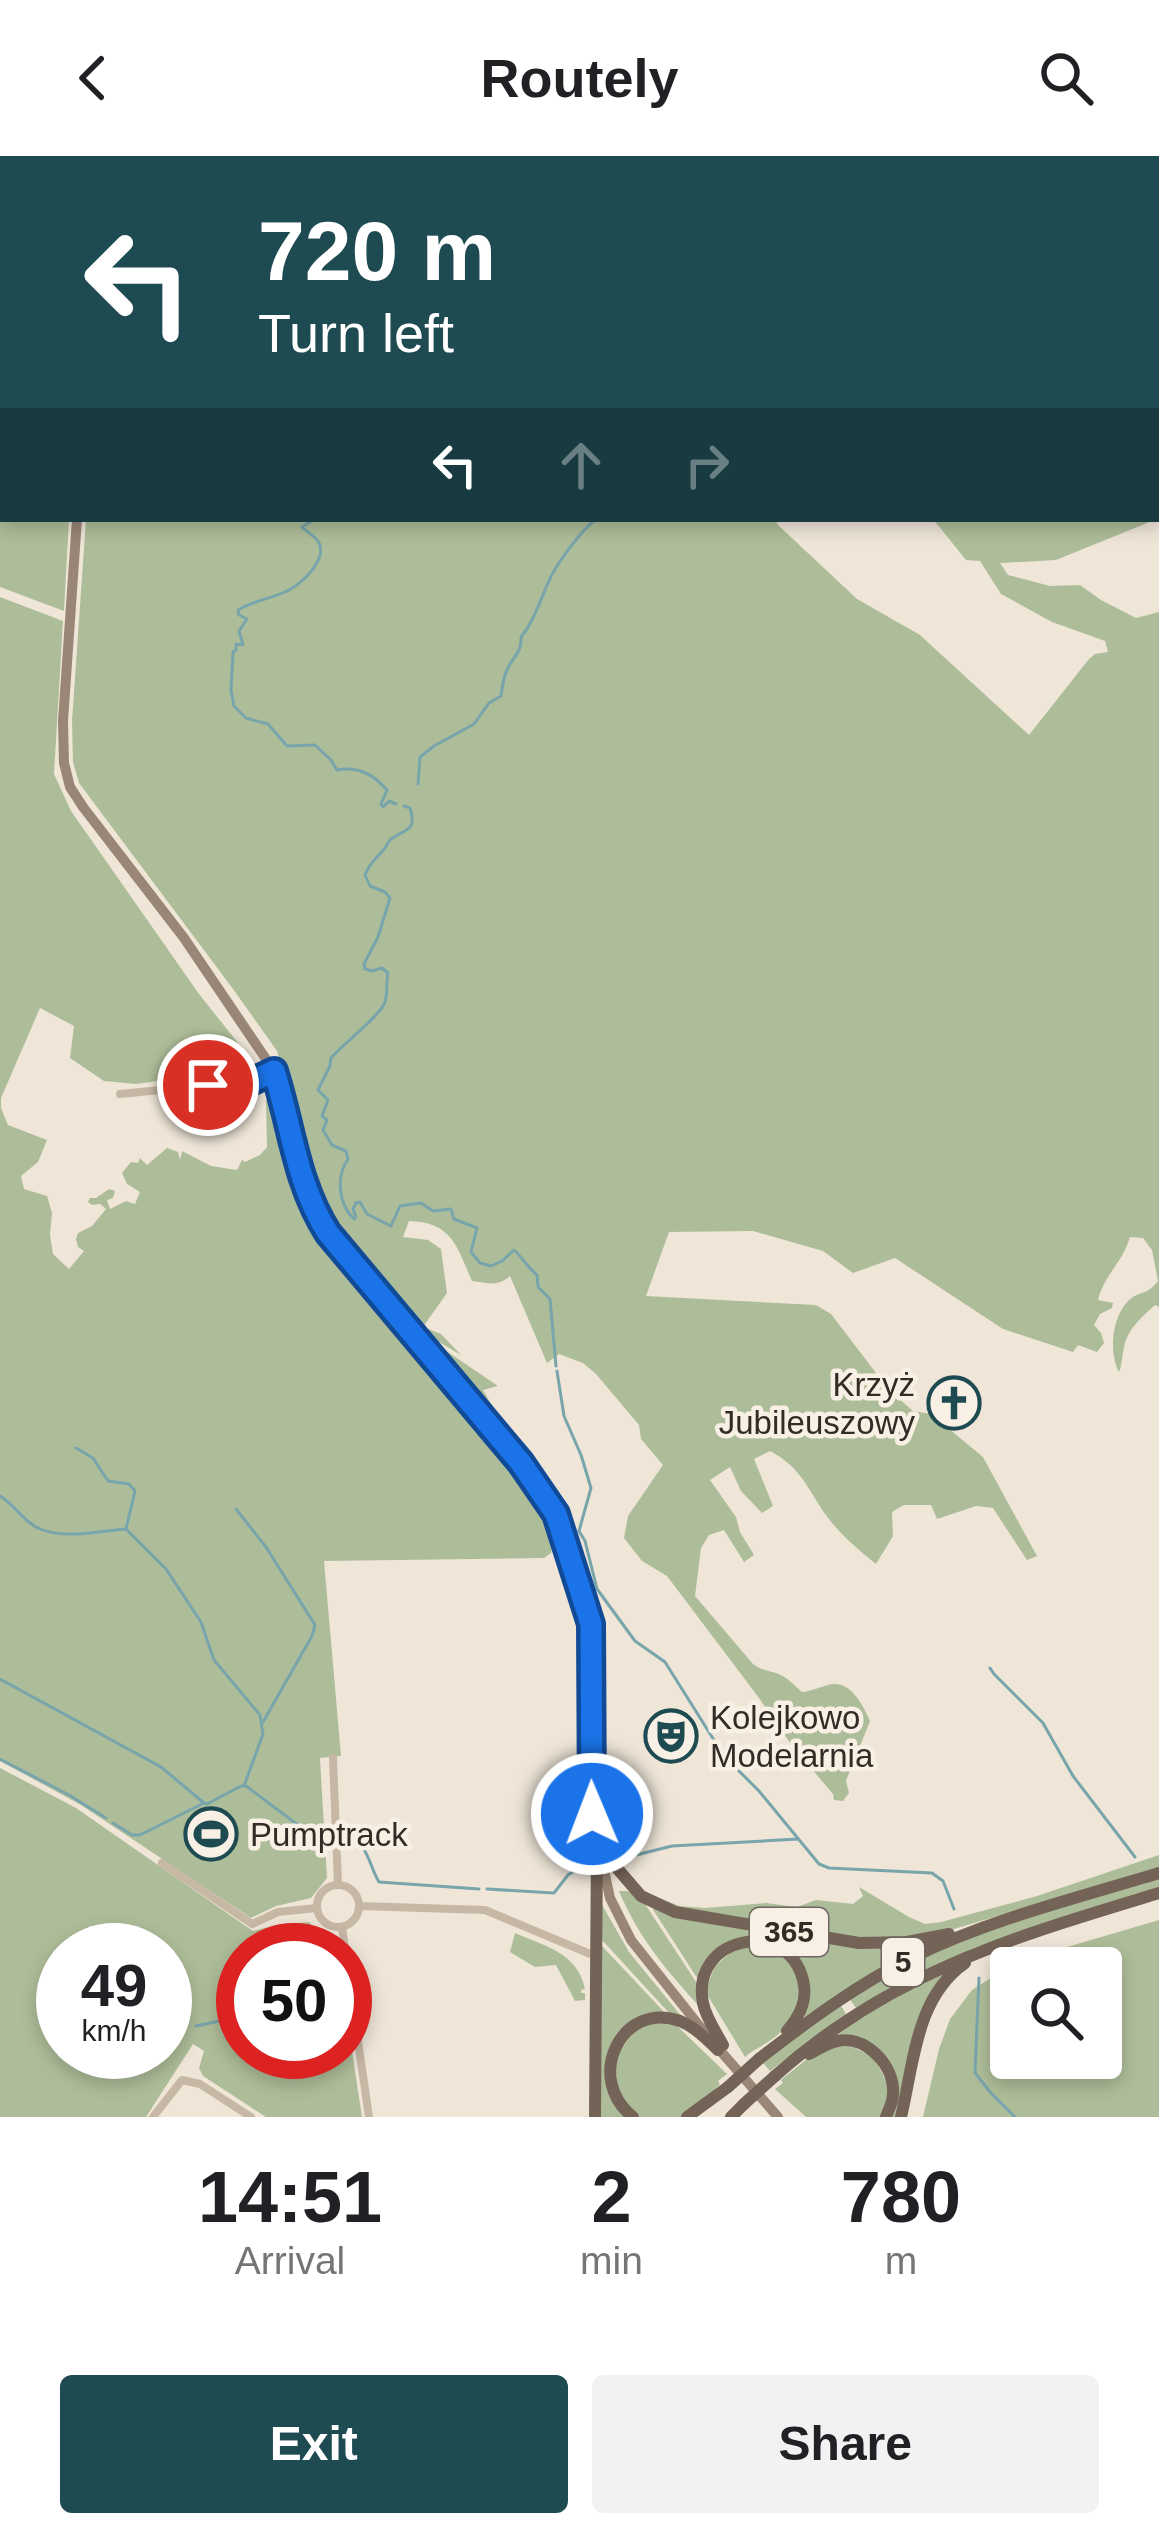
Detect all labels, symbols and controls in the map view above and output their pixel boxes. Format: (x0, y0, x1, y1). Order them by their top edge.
icon: back (60, 45, 126, 111)
icon: search (1033, 45, 1099, 111)
text: Routely (480, 48, 679, 108)
icon: left (60, 204, 216, 360)
text: 720 m (258, 204, 496, 298)
text: Turn left (258, 303, 454, 363)
icon: left (422, 432, 488, 498)
icon: ahead (548, 432, 614, 498)
icon: right (674, 432, 740, 498)
pin (157, 1034, 259, 1136)
icon: arrive (175, 1052, 241, 1118)
place label: Krzyż Jubileuszowy (719, 1366, 915, 1441)
church icon: Krzyż Jubileuszowy (926, 1375, 982, 1431)
place label: Kolejkowo Modelarnia (710, 1699, 874, 1774)
theatre icon: Kolejkowo Modelarnia (643, 1708, 699, 1764)
position arrow (529, 1751, 655, 1877)
sports icon: Pumptrack (183, 1806, 239, 1862)
place label: Pumptrack (250, 1816, 408, 1853)
road number: 365 (750, 1908, 828, 1956)
speed limit sign: 50 (216, 1923, 372, 2079)
road number: 5 (882, 1938, 924, 1986)
map controls (990, 1947, 1122, 2079)
button: search (990, 1947, 1122, 2079)
text: 49 (81, 1952, 147, 2019)
text: km/h (81, 2014, 147, 2047)
text: 14:51 (198, 2157, 382, 2237)
text: 2 (591, 2157, 632, 2237)
text: 780 (841, 2157, 961, 2237)
text: Arrival (235, 2239, 345, 2282)
text: min (580, 2239, 643, 2282)
text: m (885, 2239, 917, 2282)
button: Exit (60, 2375, 568, 2513)
button: Share (592, 2375, 1099, 2513)

